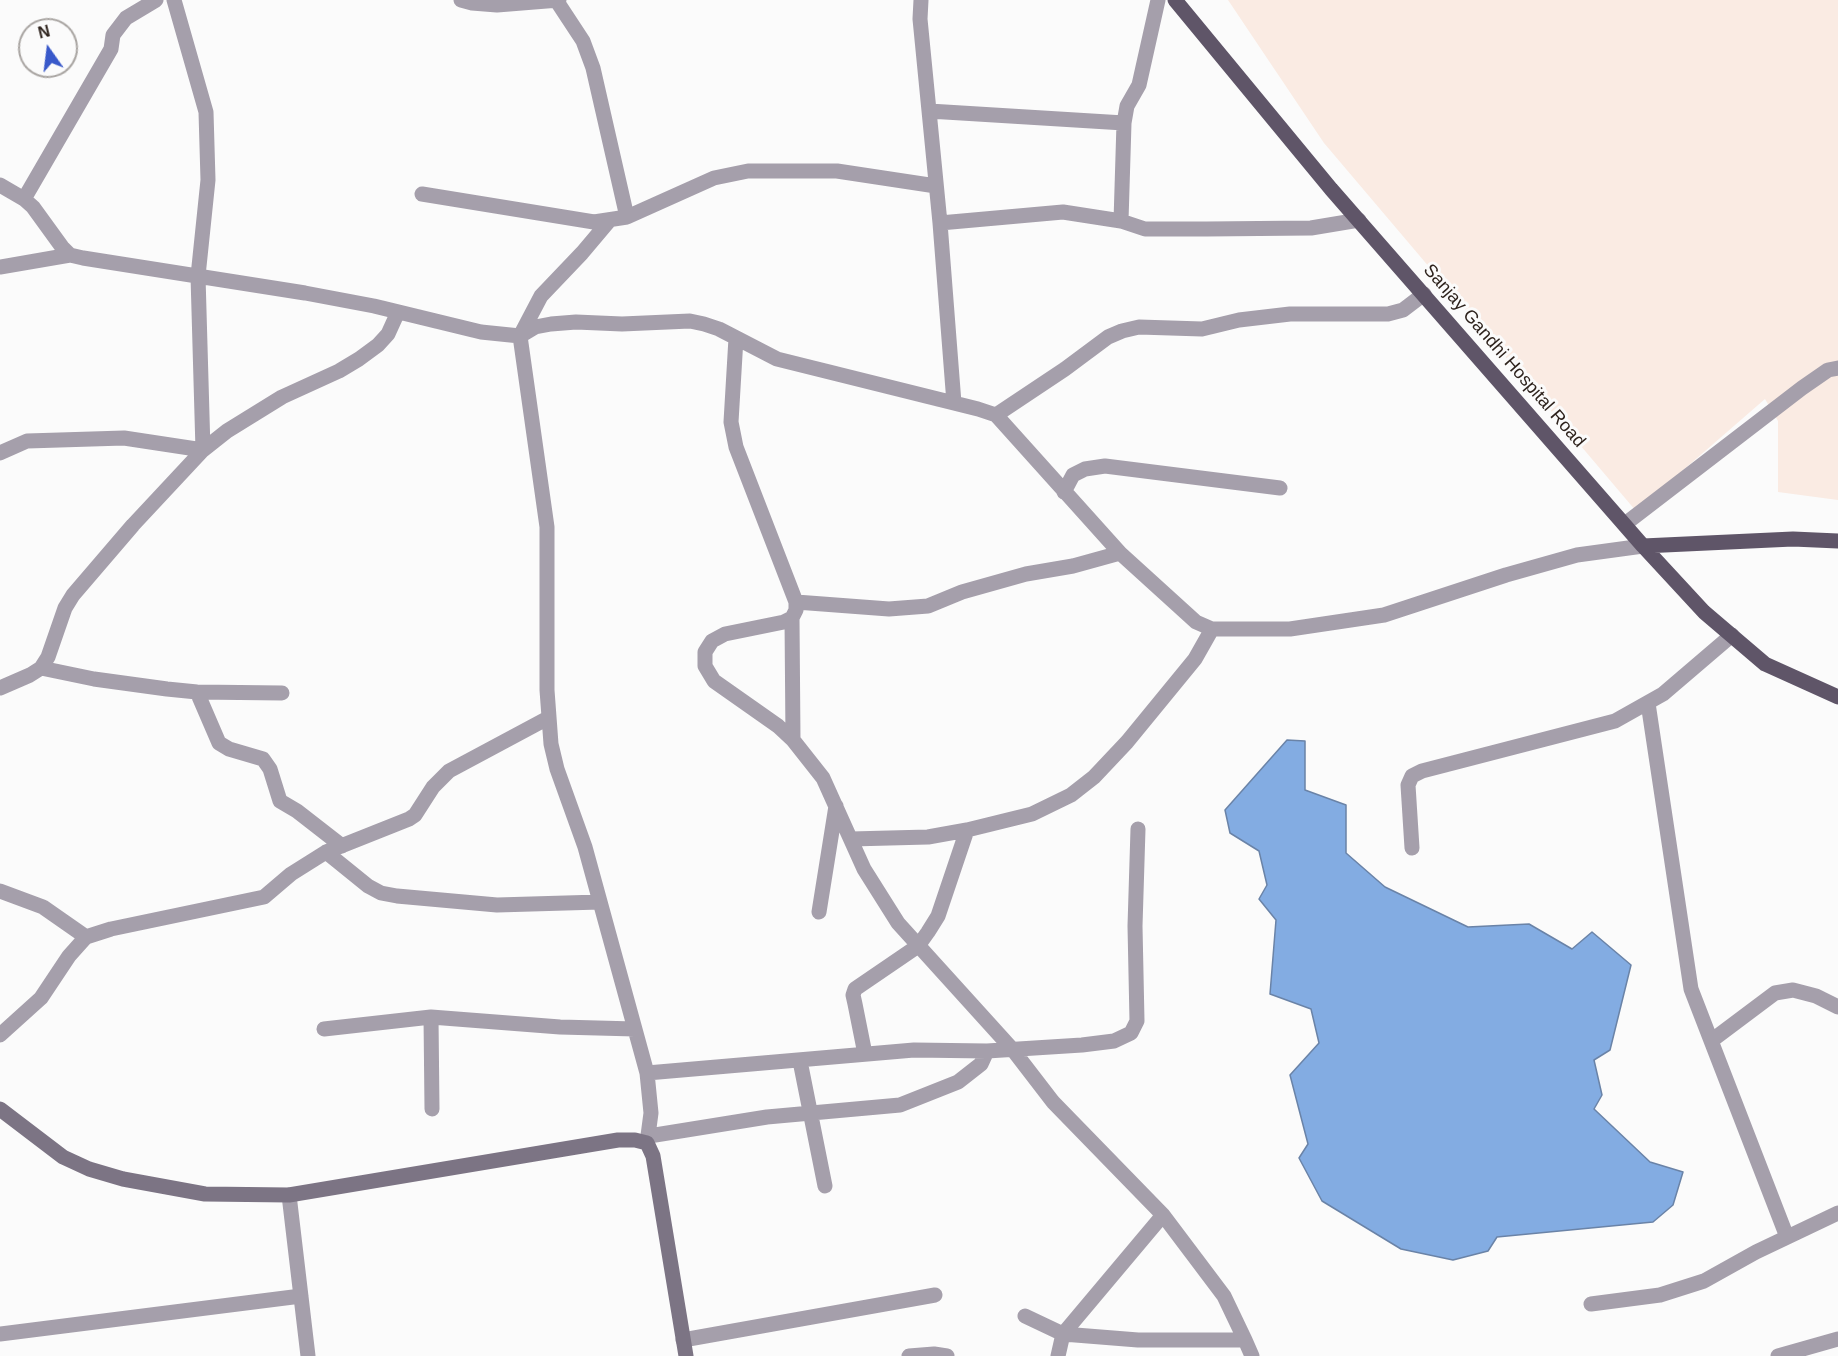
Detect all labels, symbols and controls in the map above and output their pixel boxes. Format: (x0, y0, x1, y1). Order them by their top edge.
north arrow (18, 18, 78, 78)
text: N (36, 22, 52, 42)
street label: Sanjay Gandhi Hospital Road (1418, 260, 1590, 452)

